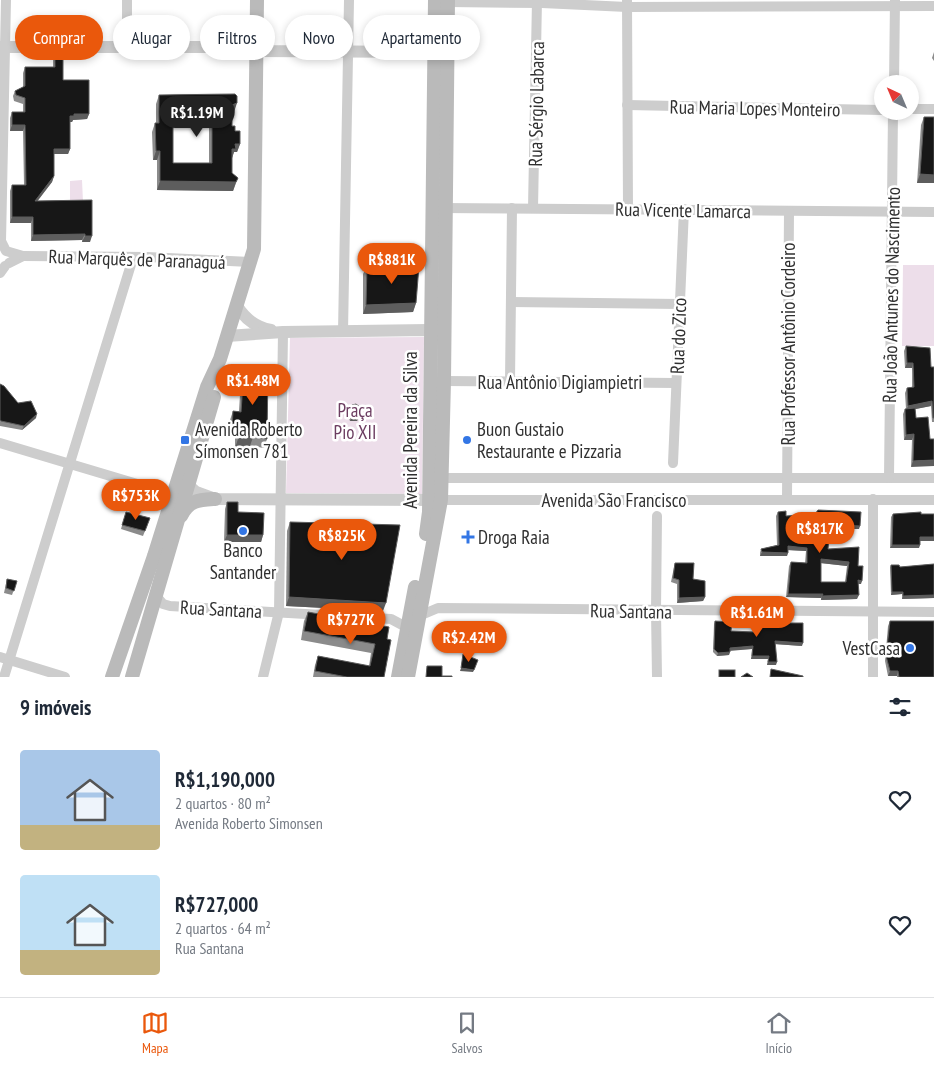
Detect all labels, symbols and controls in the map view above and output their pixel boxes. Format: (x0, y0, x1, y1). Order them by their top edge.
chip: Comprar (15, 15, 103, 60)
chip: Alugar (113, 15, 190, 60)
chip: Filtros (200, 15, 275, 60)
chip: Novo (285, 15, 353, 60)
chip: Apartamento (363, 15, 480, 60)
street label: Rua Sérgio Labarca (523, 41, 549, 167)
north arrow (874, 75, 919, 120)
map controls (874, 75, 919, 120)
street label: Rua Maria Lopes Monteiro (670, 95, 840, 121)
pin: R$1.19M (151, 96, 243, 138)
text: R$1.19M (171, 102, 223, 122)
street label: Rua João Antunes do Nascimento (877, 187, 905, 403)
street label: Rua Vicente Lamarca (615, 197, 751, 223)
pin: R$881K (351, 242, 433, 285)
street label: Rua Professor Antônio Cordeiro (776, 242, 800, 446)
street label: Rua Marquês de Paranaguá (48, 244, 226, 274)
text: R$881K (369, 249, 415, 269)
street label: Rua do Zico (665, 297, 691, 375)
street label: Avenida Pereira da Silva (398, 351, 422, 509)
pin: R$1.48M (207, 364, 299, 406)
text: R$1.48M (227, 370, 279, 390)
street label: Rua Antônio Digiampietri (478, 370, 642, 394)
park label: Praça Pio XII (334, 398, 376, 444)
place label: Avenida Roberto Símonsen 781 (195, 417, 303, 463)
place label: Buon Gustaio Restaurante e Pizzaria (477, 417, 622, 463)
marker: Avenida Roberto Símonsen 781 (179, 434, 191, 446)
marker: Buon Gustaio Restaurante e Pizzaria (461, 434, 473, 446)
pin: R$753K (95, 478, 177, 521)
text: R$753K (113, 485, 159, 505)
street label: Avenida São Francisco (542, 488, 686, 512)
pin: R$817K (779, 512, 861, 554)
pin: R$825K (301, 518, 383, 561)
text: R$817K (797, 518, 843, 538)
marker: Banco Santander (237, 525, 249, 537)
text: R$825K (319, 525, 365, 545)
place label: Droga Raia (478, 525, 550, 549)
marker: Droga Raia (462, 531, 474, 543)
place label: Banco Santander (210, 538, 277, 584)
street label: Rua Santana (180, 595, 262, 623)
pin: R$1.61M (711, 596, 803, 638)
street label: Rua Santana (590, 598, 672, 624)
pin: R$727K (310, 602, 392, 645)
text: R$1.61M (731, 602, 783, 622)
text: R$727K (328, 609, 374, 629)
pin: R$2.42M (423, 620, 515, 663)
text: R$2.42M (443, 627, 495, 647)
place label: VestCasa (842, 636, 900, 660)
marker: VestCasa (904, 642, 916, 654)
icon: filters (886, 693, 914, 721)
text: 9 imóveis (20, 694, 91, 721)
text: R$1,190,000 (175, 766, 275, 793)
icon: home (60, 770, 120, 830)
icon: heart (886, 786, 914, 814)
text: 2 quartos · 80 m² (175, 793, 271, 813)
text: Avenida Roberto Simonsen (175, 813, 323, 833)
text: R$727,000 (175, 891, 258, 918)
icon: home (60, 895, 120, 955)
icon: heart (886, 911, 914, 939)
text: 2 quartos · 64 m² (175, 918, 271, 938)
text: Rua Santana (175, 938, 244, 958)
tab: Mapa (141, 1009, 169, 1057)
tab: Salvos (451, 1009, 483, 1057)
tab: Início (765, 1009, 793, 1057)

